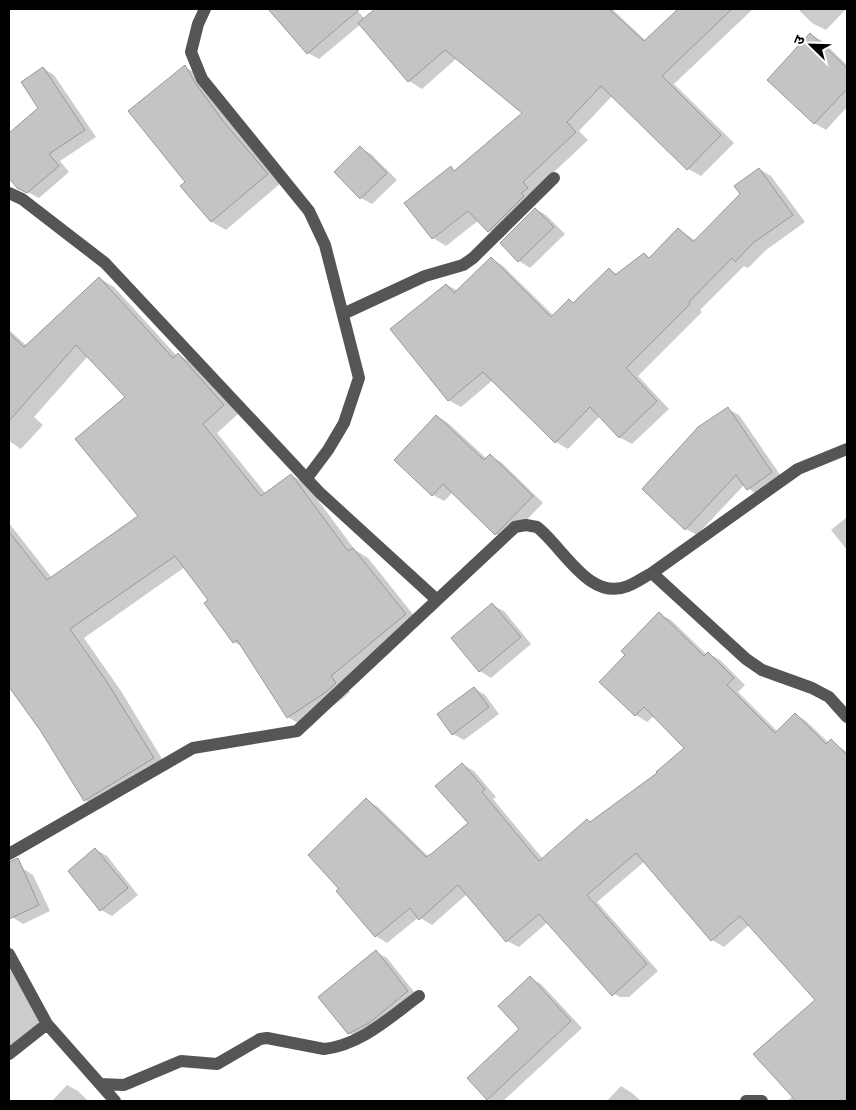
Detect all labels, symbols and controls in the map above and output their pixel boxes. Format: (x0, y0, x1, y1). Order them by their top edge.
north arrow (786, 20, 836, 70)
text: उ (789, 32, 808, 47)

